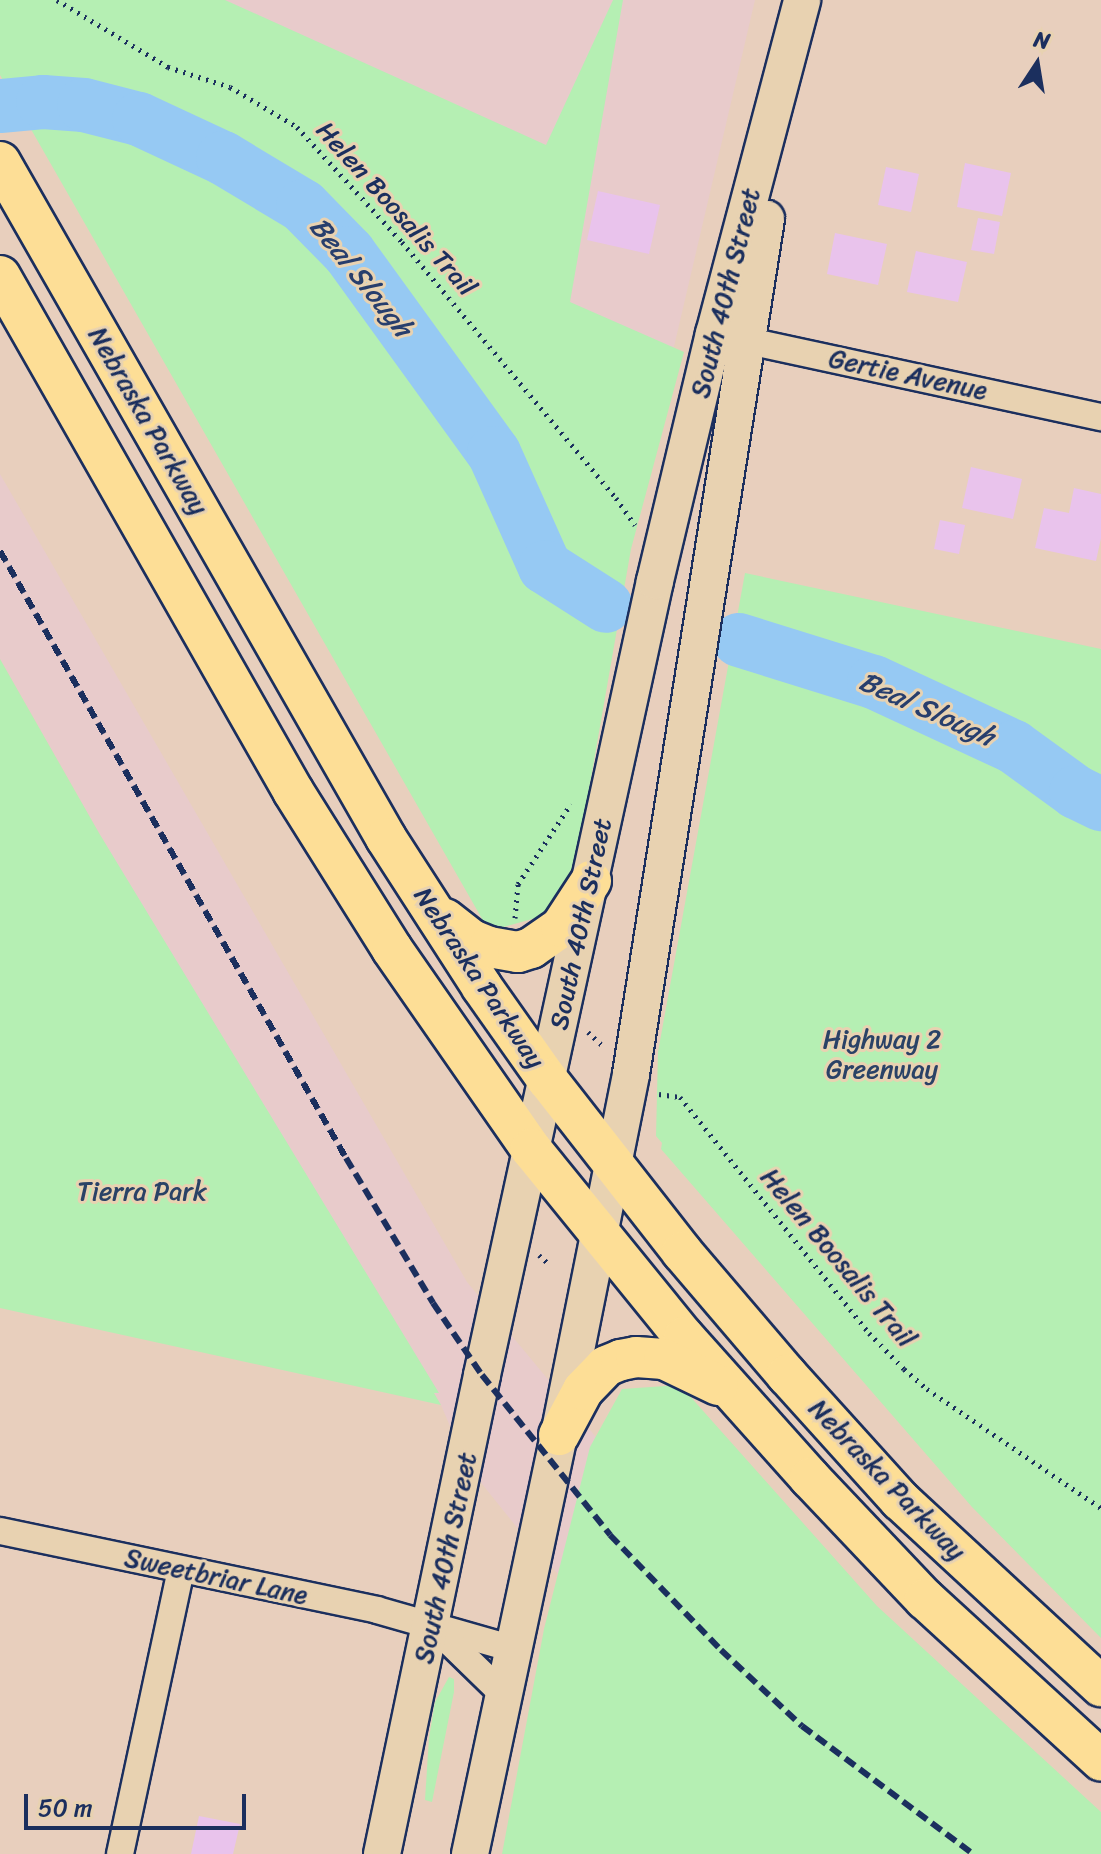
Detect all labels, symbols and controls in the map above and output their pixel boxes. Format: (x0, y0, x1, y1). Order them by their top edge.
text: N (1031, 19, 1054, 61)
north arrow (997, 24, 1077, 104)
street label: Helen Boosalis Trail (310, 115, 482, 303)
street label: South 40th Street (685, 185, 767, 401)
water label: Beal Slough (302, 210, 420, 344)
street label: Nebraska Parkway (82, 322, 214, 520)
street label: Gertie Avenue (826, 343, 990, 407)
water label: Beal Slough (854, 664, 1000, 754)
street label: South 40th Street (543, 816, 619, 1032)
street label: Nebraska Parkway (407, 882, 551, 1074)
park label: Highway 2 Greenway (823, 1024, 941, 1086)
street label: Helen Boosalis Trail (754, 1162, 922, 1354)
park label: Tierra Park (77, 1176, 207, 1208)
street label: Nebraska Parkway (802, 1393, 972, 1567)
street label: South 40th Street (408, 1450, 484, 1666)
street label: Sweetbriar Lane (121, 1542, 311, 1612)
scale bar (28, 1778, 250, 1828)
text: 50 m (38, 1787, 93, 1829)

